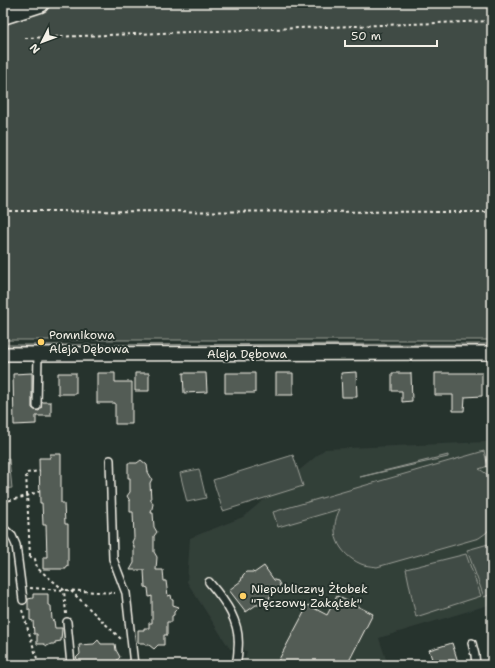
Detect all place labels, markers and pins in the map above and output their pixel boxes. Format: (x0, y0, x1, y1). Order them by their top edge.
place label: Pomnikowa Aleja Dębowa (49, 327, 129, 357)
marker: Pomnikowa Aleja Dębowa (36, 337, 46, 347)
place label: Niepubliczny Żłobek "Tęczowy Zakątek" (251, 581, 368, 611)
marker: Niepubliczny Żłobek "Tęczowy Zakątek" (238, 591, 248, 601)

